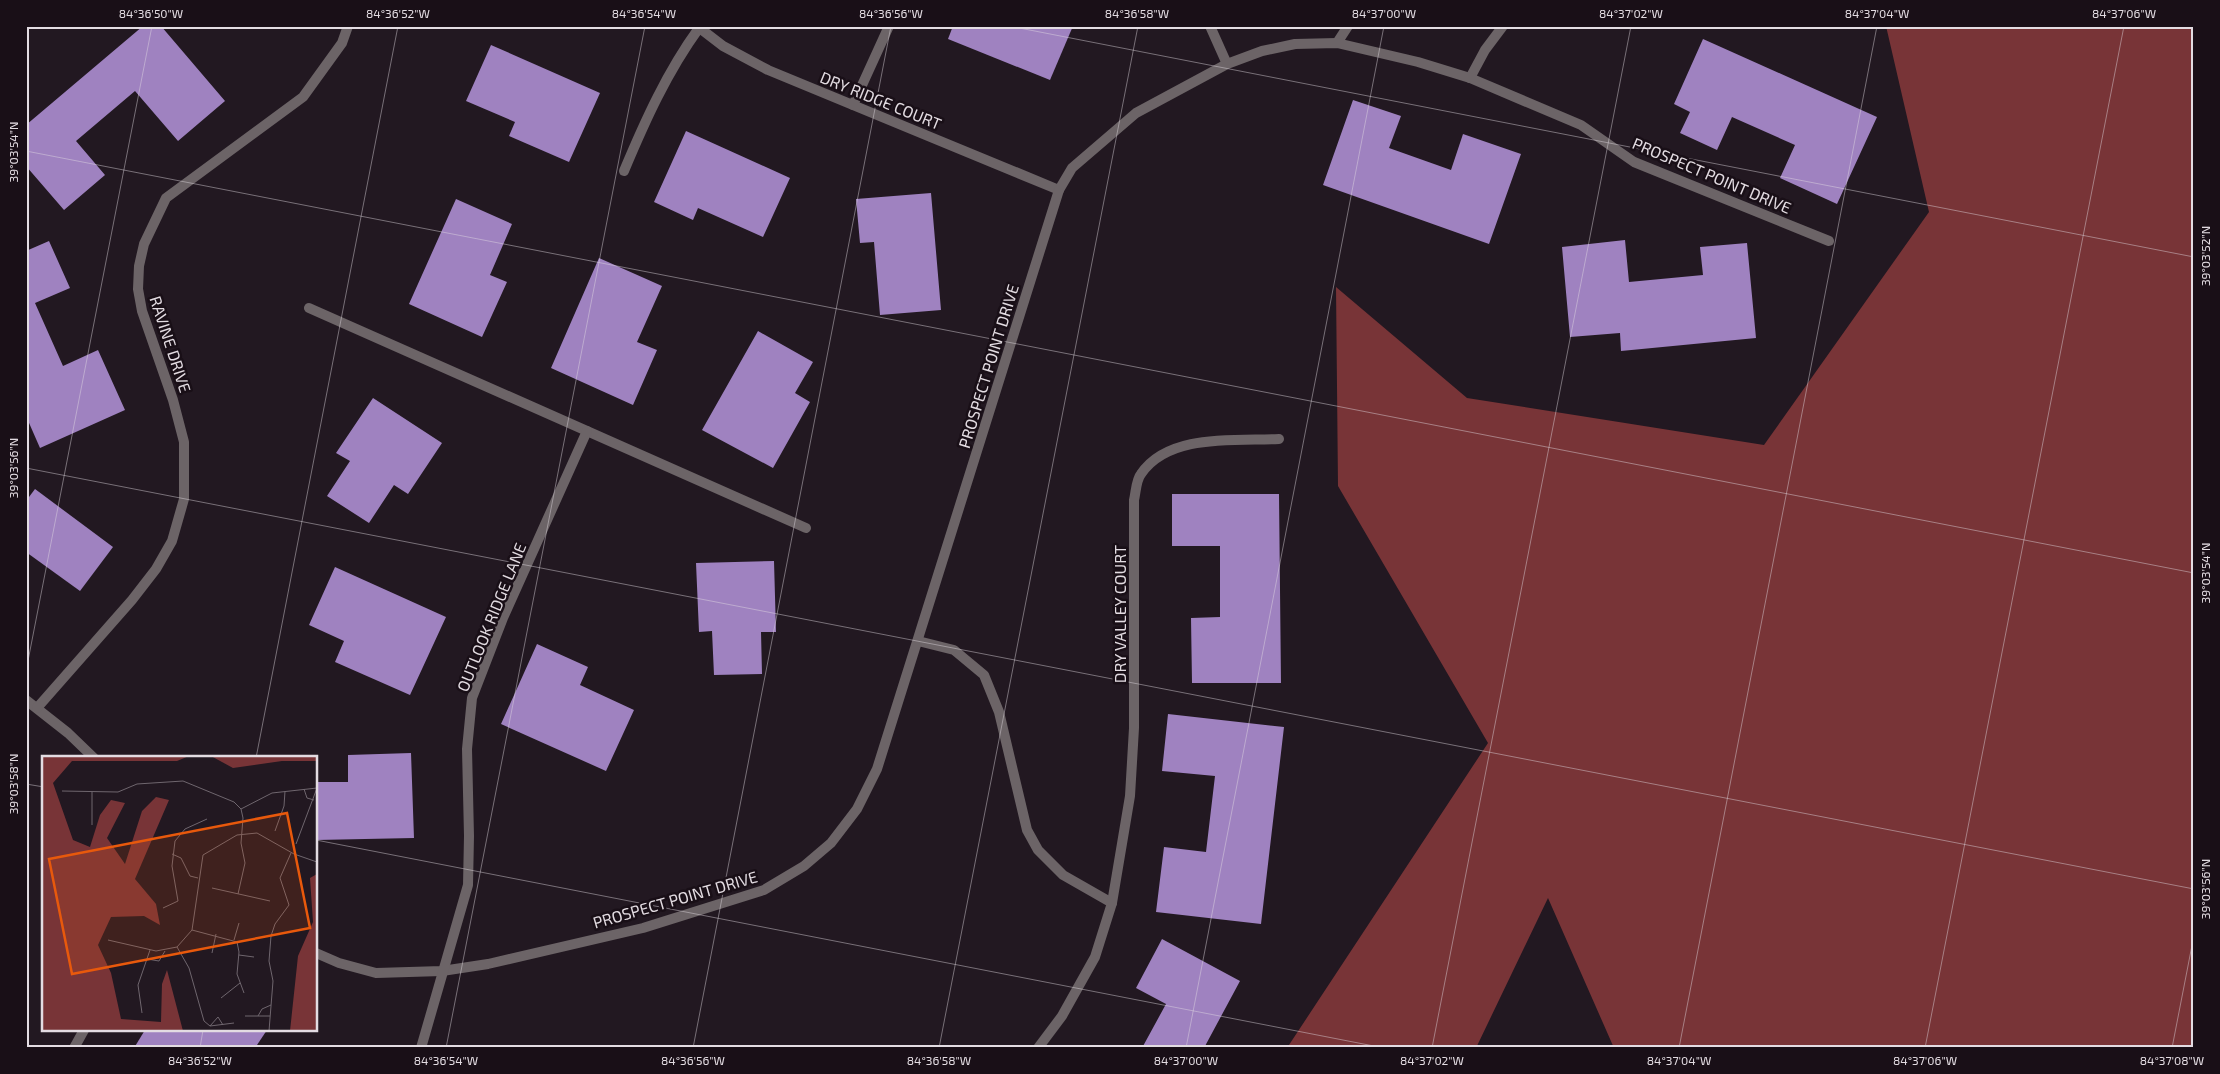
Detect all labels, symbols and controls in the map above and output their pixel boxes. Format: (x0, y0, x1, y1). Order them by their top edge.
text: 84°36'50"W (119, 6, 183, 20)
text: 84°36'52"W (366, 6, 430, 20)
text: 84°36'54"W (612, 6, 676, 20)
text: 84°36'56"W (859, 6, 923, 20)
text: 84°36'58"W (1105, 6, 1169, 20)
text: 84°37'00"W (1352, 6, 1416, 20)
text: 84°37'02"W (1599, 6, 1663, 20)
text: 84°37'04"W (1845, 6, 1909, 20)
text: 84°37'06"W (2092, 6, 2156, 20)
street label: DRY RIDGE COURT (818, 67, 944, 133)
text: 39°03'54"N (6, 122, 20, 182)
street label: PROSPECT POINT DRIVE (1630, 133, 1794, 217)
text: 39°03'52"N (2198, 226, 2212, 286)
street label: PROSPECT POINT DRIVE (954, 282, 1022, 450)
street label: RAVINE DRIVE (146, 293, 196, 395)
text: 39°03'56"N (6, 438, 20, 498)
street label: OUTLOOK RIDGE LANE (452, 540, 530, 694)
text: 39°03'54"N (2198, 543, 2212, 603)
street label: DRY VALLEY COURT (1110, 545, 1129, 683)
text: 39°03'58"N (6, 754, 20, 814)
inset map (42, 756, 318, 1032)
text: 39°03'56"N (2198, 859, 2212, 919)
street label: PROSPECT POINT DRIVE (590, 866, 760, 932)
text: 84°36'52"W (168, 1053, 232, 1067)
text: 84°36'54"W (414, 1053, 478, 1067)
text: 84°36'56"W (661, 1053, 725, 1067)
text: 84°36'58"W (907, 1053, 971, 1067)
text: 84°37'00"W (1154, 1053, 1218, 1067)
text: 84°37'02"W (1400, 1053, 1464, 1067)
text: 84°37'04"W (1647, 1053, 1711, 1067)
text: 84°37'06"W (1893, 1053, 1957, 1067)
text: 84°37'08"W (2140, 1053, 2204, 1067)

